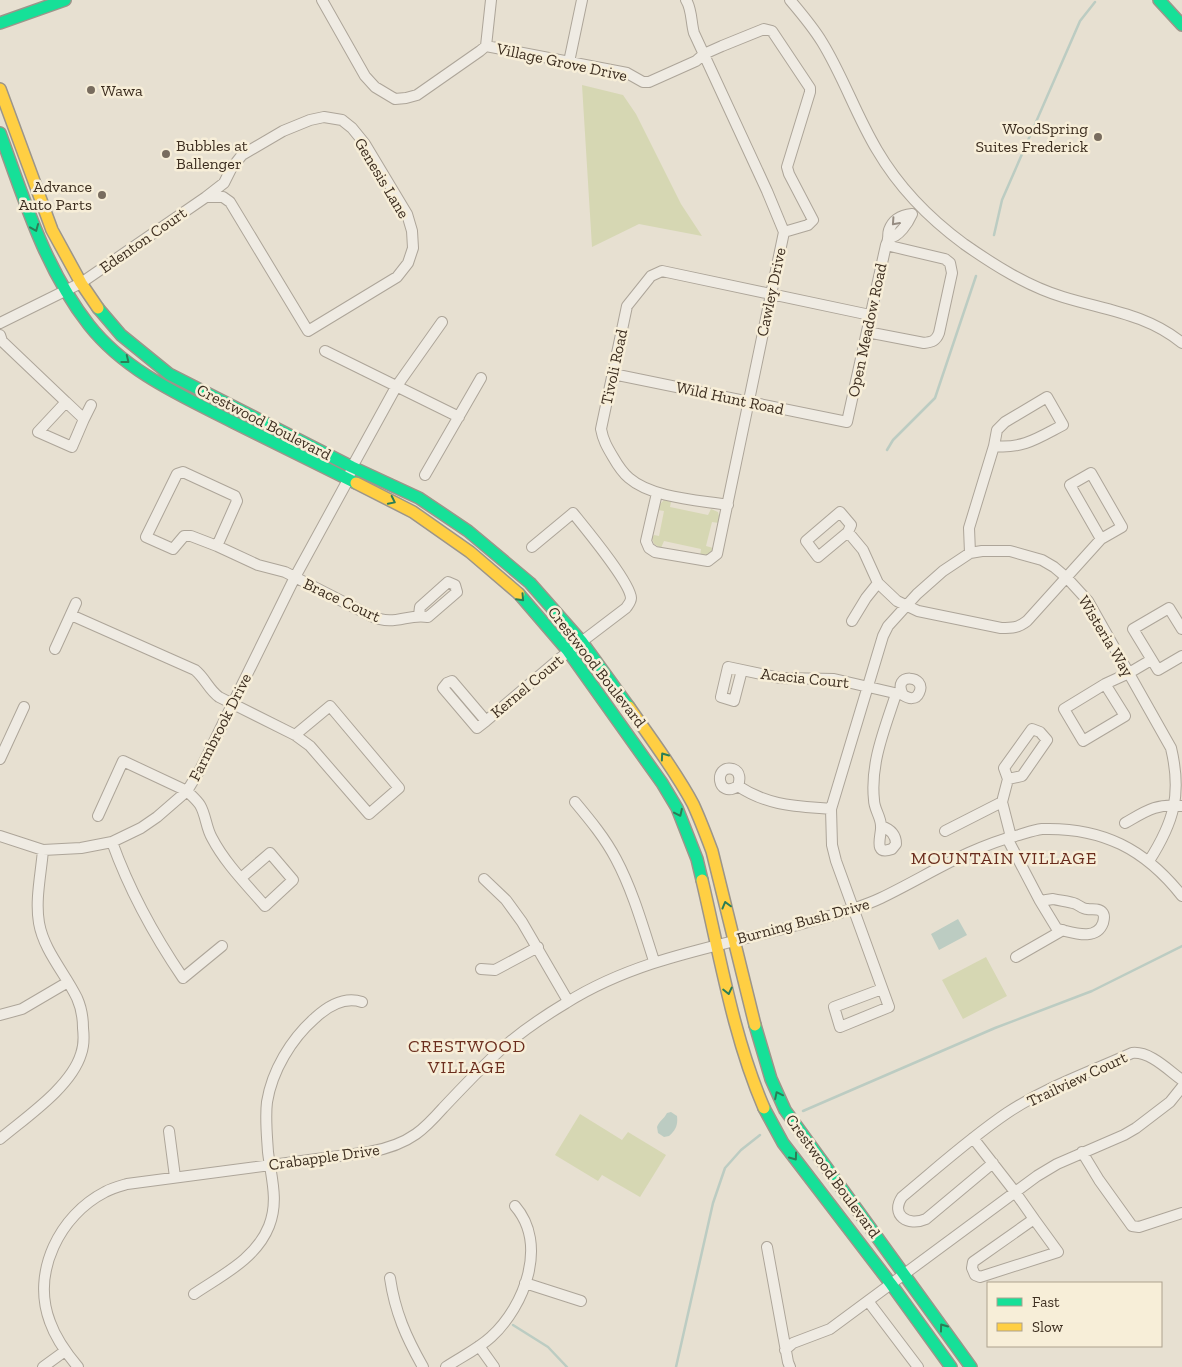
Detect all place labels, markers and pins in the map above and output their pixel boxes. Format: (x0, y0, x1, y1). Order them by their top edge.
place label: Wawa (101, 81, 143, 100)
marker: Wawa (85, 84, 97, 96)
place label: WoodSpring Suites Frederick (976, 119, 1089, 156)
marker: WoodSpring Suites Frederick (1092, 131, 1104, 143)
place label: Bubbles at Ballenger (176, 136, 248, 173)
marker: Bubbles at Ballenger (160, 148, 172, 160)
place label: Advance Auto Parts (19, 177, 92, 214)
marker: Advance Auto Parts (96, 189, 108, 201)

